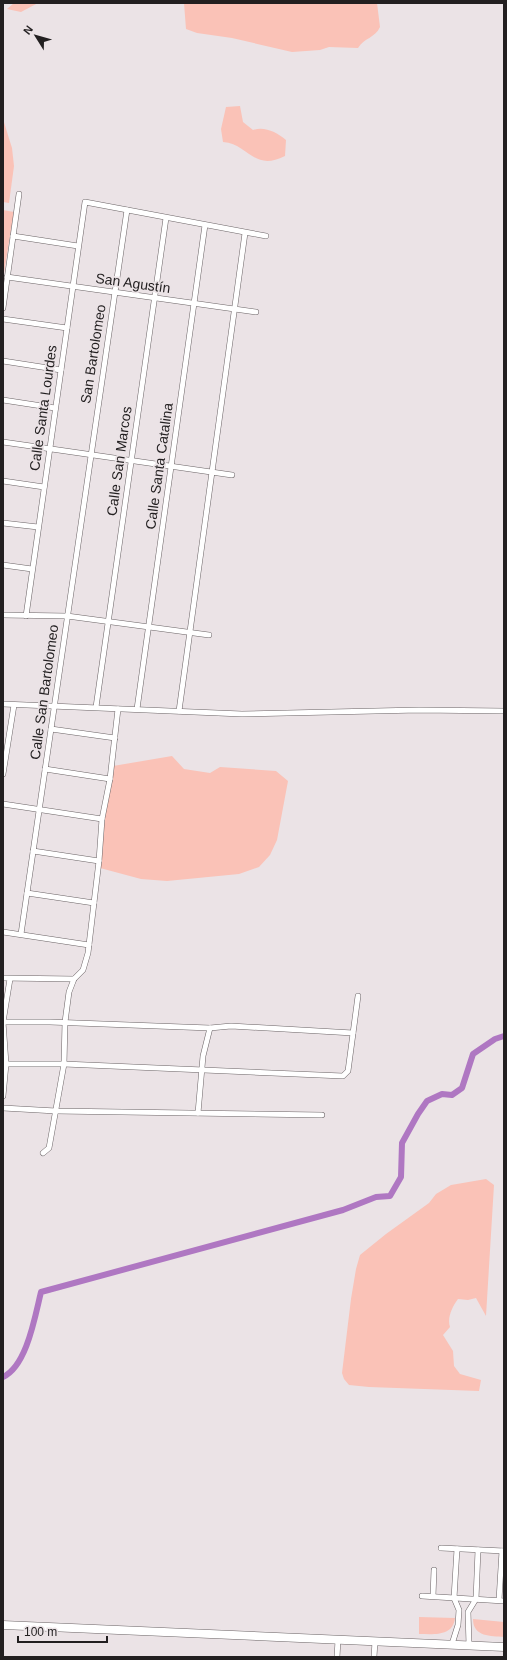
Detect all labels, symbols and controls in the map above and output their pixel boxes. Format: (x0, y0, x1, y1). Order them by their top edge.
north arrow (16, 16, 56, 56)
text: N (21, 23, 35, 37)
street label: San Agustín (94, 270, 172, 296)
street label: San Bartolomeo (77, 303, 109, 405)
street label: Calle Santa Lourdes (26, 344, 60, 472)
street label: Calle Santa Catalina (142, 401, 176, 530)
street label: Calle San Marcos (103, 405, 135, 517)
street label: Calle San Bartolomeo (27, 623, 61, 761)
scale bar (18, 1618, 107, 1644)
text: 100 m (24, 1625, 57, 1639)

